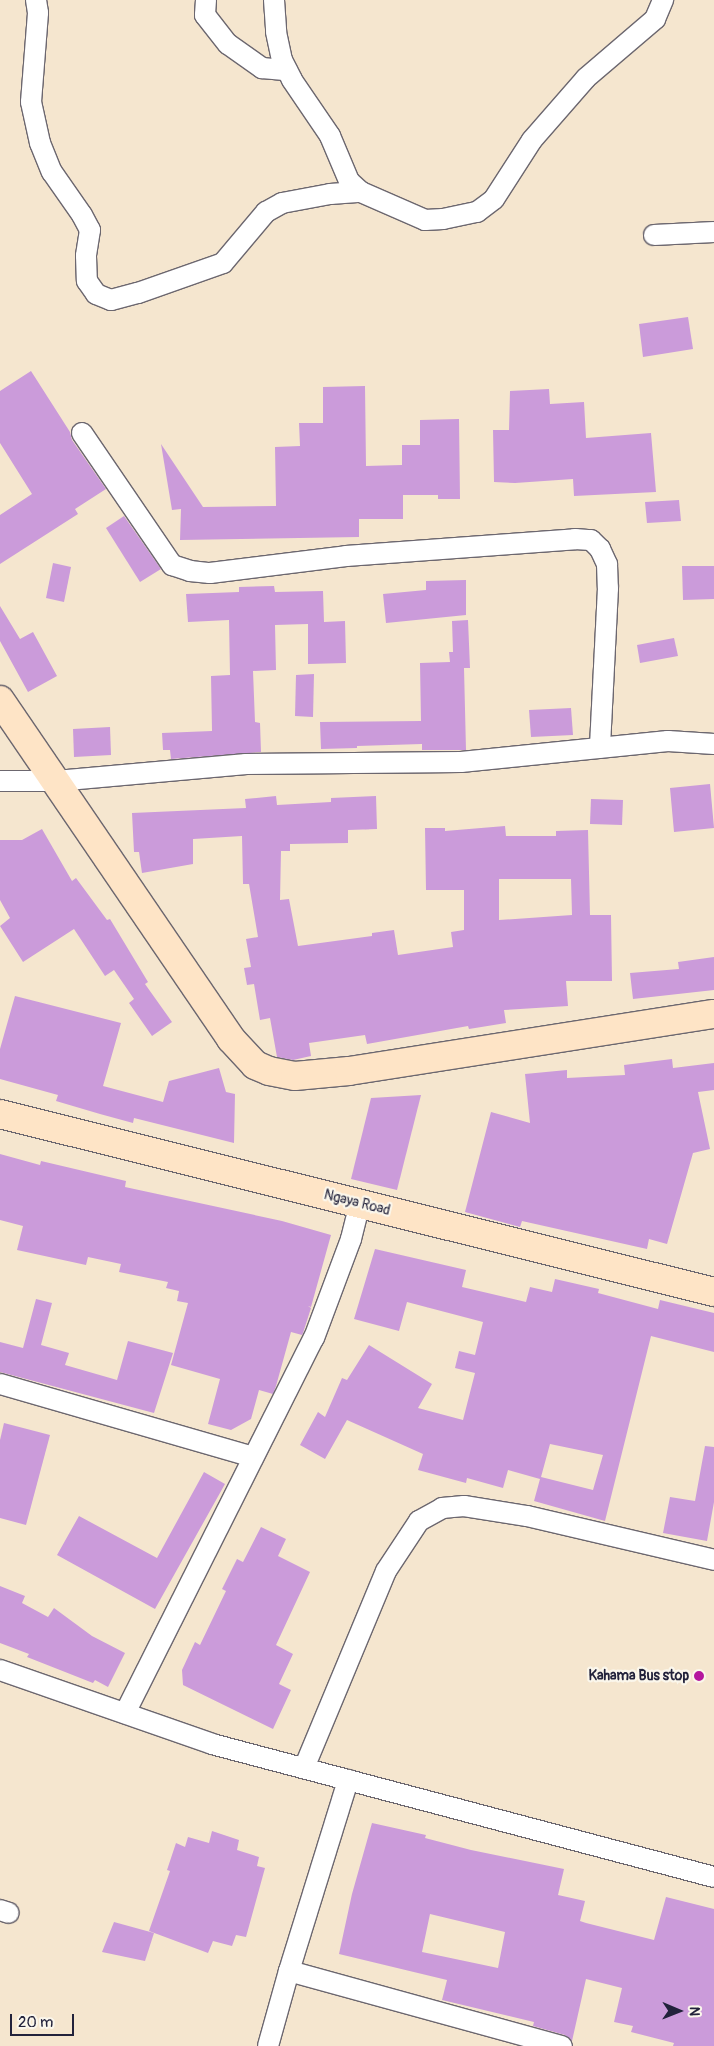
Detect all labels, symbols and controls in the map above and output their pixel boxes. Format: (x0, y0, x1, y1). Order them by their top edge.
street label: Ngaya Road (322, 1187, 392, 1219)
place label: Kahama Bus stop (589, 1668, 689, 1684)
marker: Kahama Bus stop (693, 1670, 705, 1682)
north arrow (654, 1986, 704, 2036)
scale bar (12, 2004, 76, 2036)
text: N (686, 2006, 703, 2016)
text: 20 m (18, 2013, 53, 2032)

